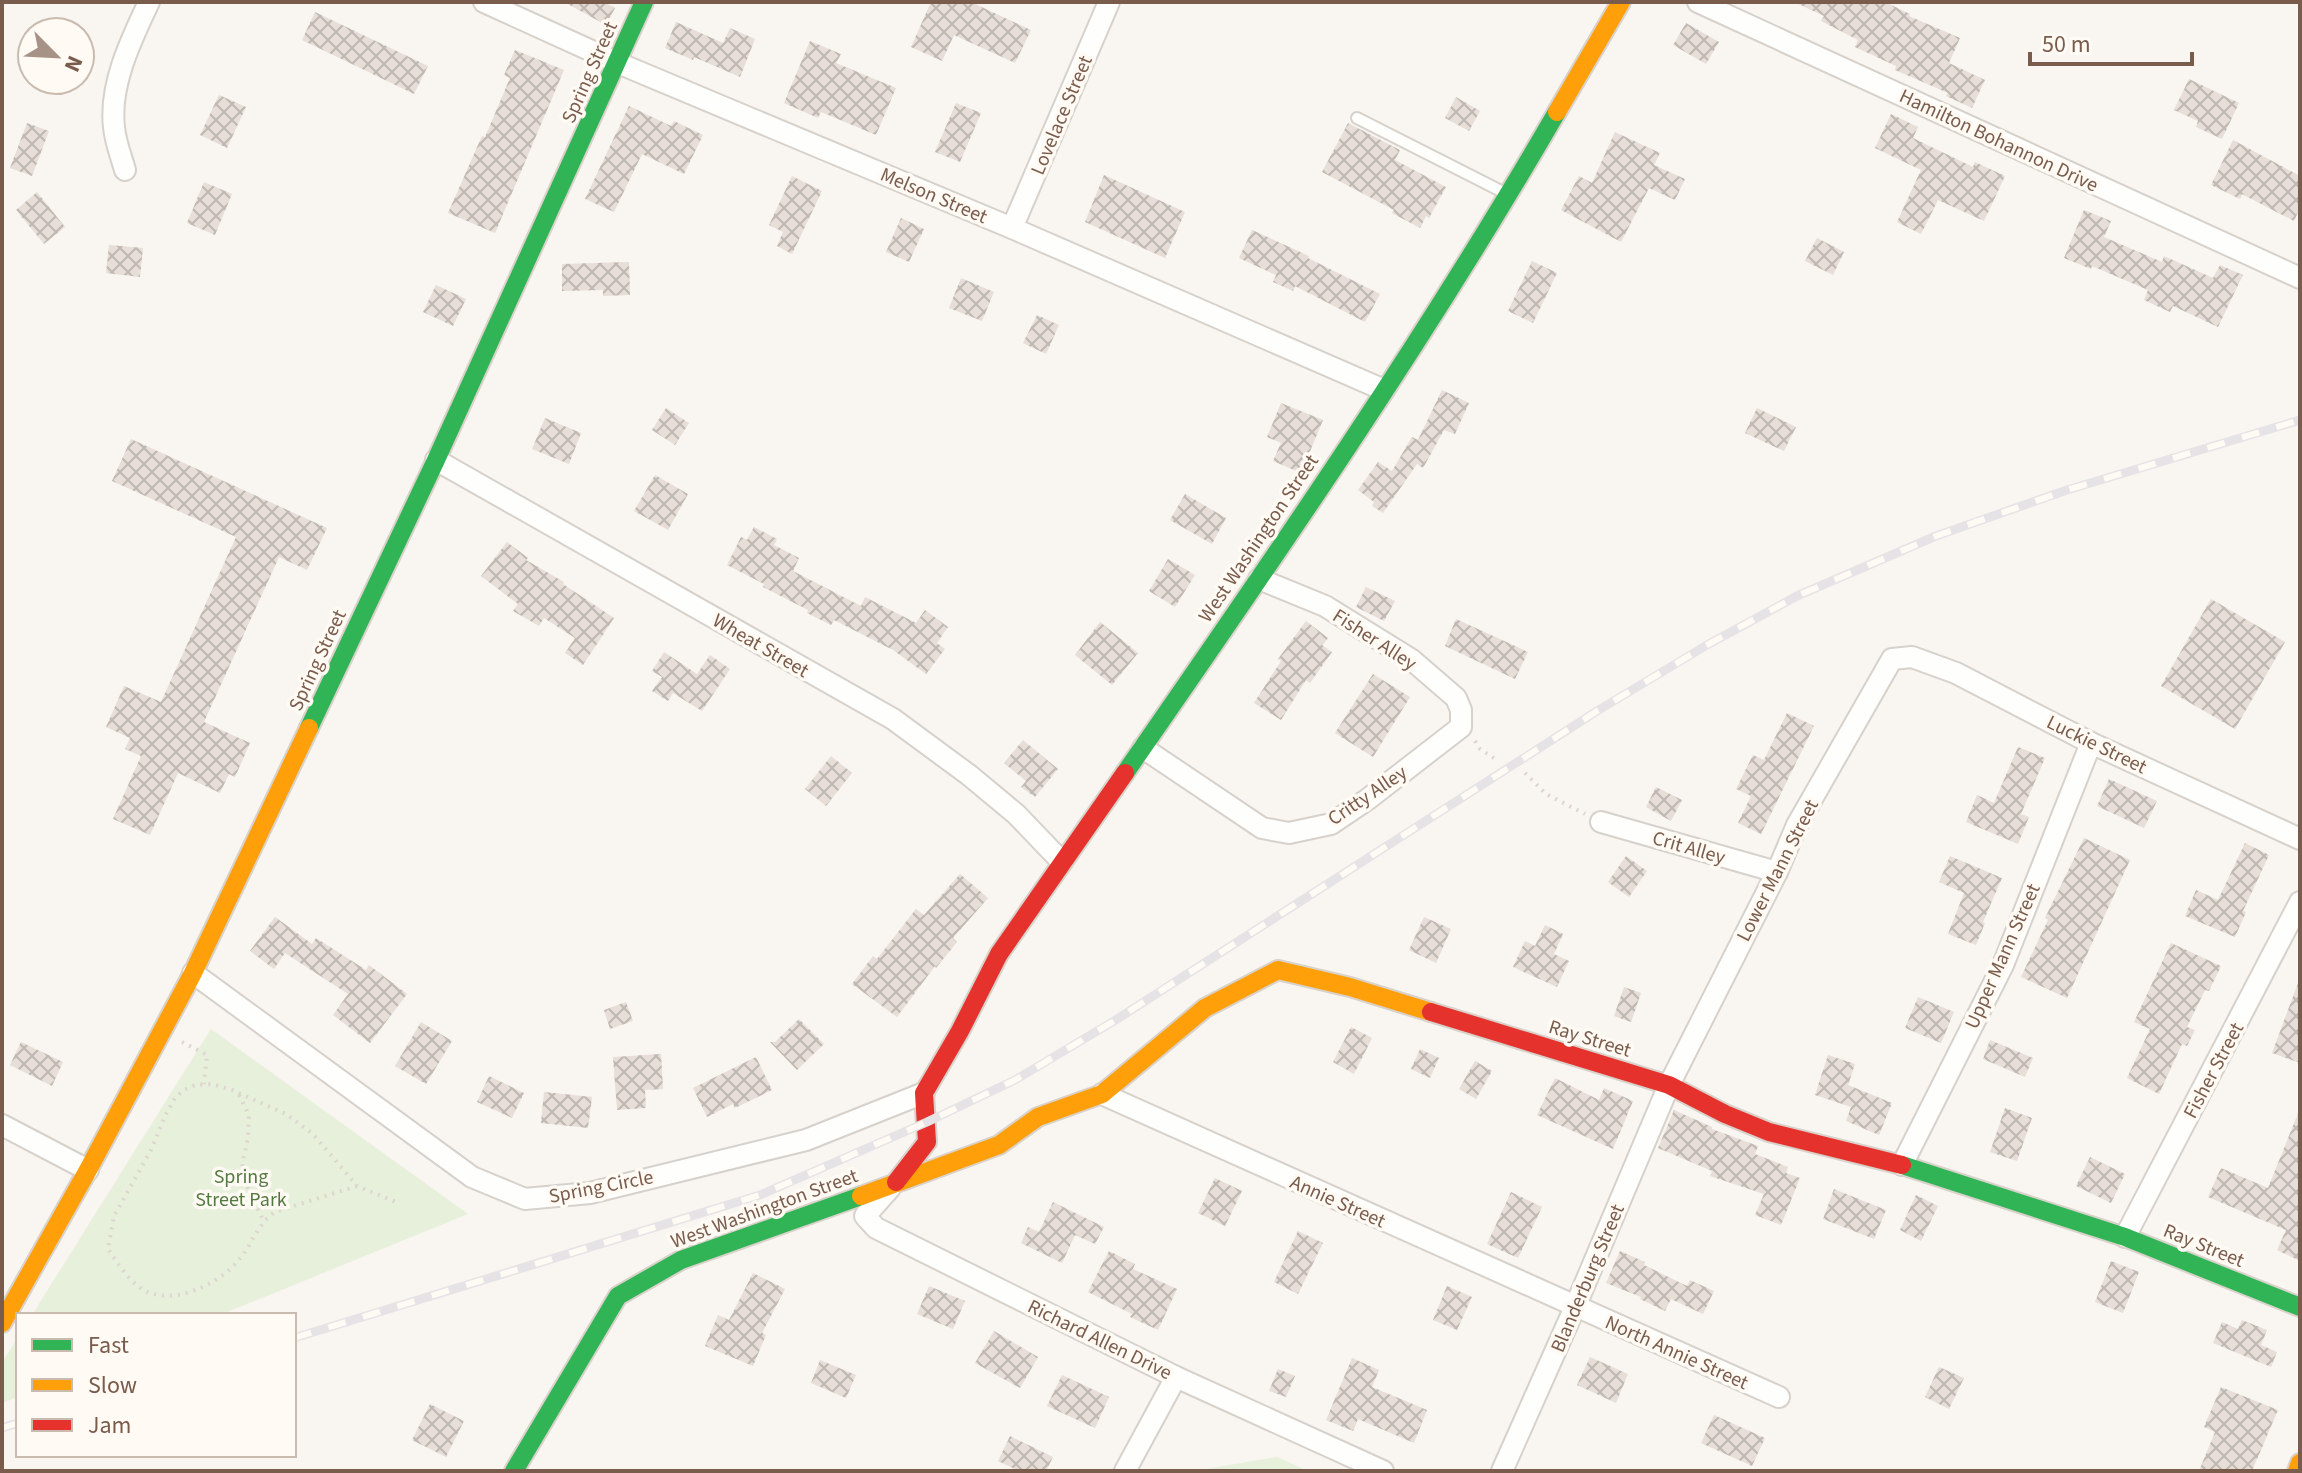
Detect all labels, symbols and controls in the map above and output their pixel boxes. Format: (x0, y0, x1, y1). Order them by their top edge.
north arrow (16, 16, 96, 96)
scale bar (2030, 16, 2192, 66)
street label: Spring Street (555, 17, 625, 128)
text: 50 m (2042, 27, 2091, 62)
text: N (56, 51, 91, 77)
street label: Lovelace Street (1024, 51, 1100, 179)
street label: Hamilton Bohannon Drive (1895, 82, 2103, 199)
street label: Melson Street (876, 161, 992, 231)
street label: West Washington Street (1192, 449, 1326, 628)
street label: Fisher Alley (1327, 602, 1423, 678)
street label: Spring Street (282, 605, 354, 716)
street label: Wheat Street (707, 607, 814, 685)
street label: Luckie Street (2042, 709, 2152, 781)
street label: Critty Alley (1322, 759, 1413, 833)
street label: Lower Mann Street (1730, 794, 1826, 946)
street label: Crit Alley (1649, 824, 1729, 872)
street label: Upper Mann Street (1958, 879, 2048, 1034)
street label: Ray Street (1545, 1013, 1635, 1065)
street label: Fisher Street (2177, 1017, 2251, 1123)
street label: West Washington Street (667, 1162, 862, 1256)
park label: Spring Street Park (195, 1163, 287, 1214)
street label: Spring Circle (547, 1163, 656, 1211)
street label: Annie Street (1285, 1168, 1390, 1235)
street label: Blanderburg Street (1544, 1200, 1632, 1357)
street label: Ray Street (2159, 1217, 2248, 1275)
street label: Richard Allen Drive (1023, 1293, 1177, 1387)
street label: North Annie Street (1601, 1309, 1753, 1397)
legend (16, 1313, 296, 1457)
text: Fast (88, 1328, 129, 1363)
text: Slow (88, 1368, 137, 1403)
text: Jam (88, 1408, 132, 1443)

